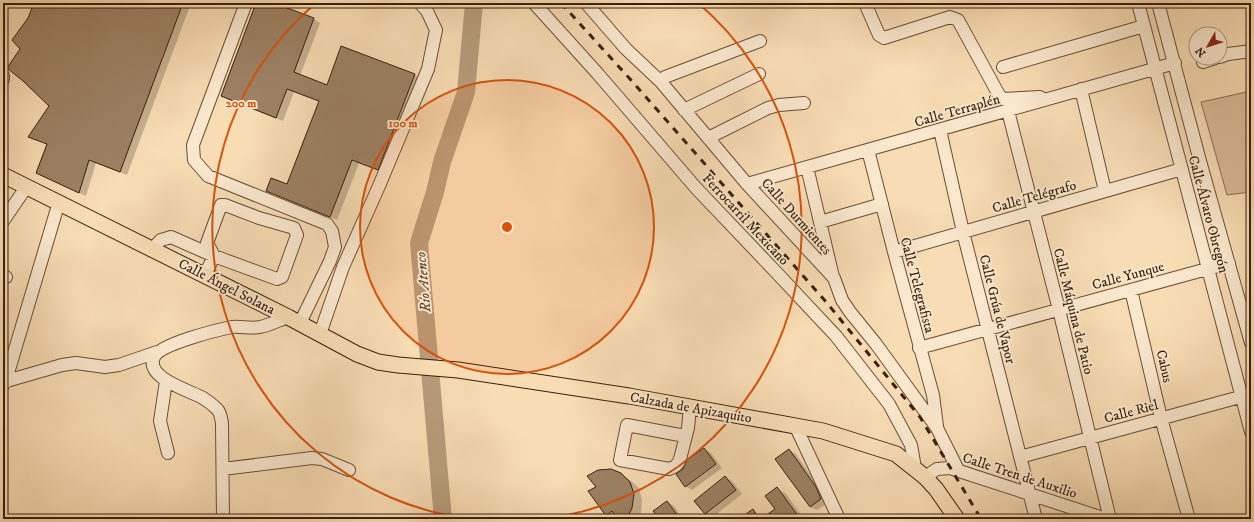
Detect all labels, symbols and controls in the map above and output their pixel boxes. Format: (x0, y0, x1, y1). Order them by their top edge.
north arrow (1188, 26, 1228, 66)
text: N (1193, 44, 1209, 60)
street label: Calle Terraplén (912, 90, 1003, 132)
text: 200 m (226, 96, 256, 111)
text: 100 m (389, 116, 417, 131)
street label: Calle Álvaro Obregón (1184, 154, 1233, 276)
street label: Ferrocarril Mexicano (698, 170, 793, 270)
street label: Calle Durmientes (757, 175, 836, 259)
street label: Calle Telégrafo (990, 176, 1079, 218)
centre of rings (500, 220, 514, 234)
street label: Calle Telegrafista (896, 235, 938, 335)
street label: Calle Máquina de Patio (1049, 246, 1097, 376)
water label: Río Atenco (411, 251, 436, 314)
street label: Calle Grúa de Vapor (975, 253, 1019, 366)
street label: Calle Ángel Solana (175, 255, 278, 319)
street label: Calle Yunque (1090, 258, 1166, 294)
street label: Cabus (1152, 348, 1177, 385)
street label: Calzada de Apizaquito (629, 388, 753, 428)
street label: Calle Riel (1102, 396, 1161, 428)
street label: Calle Tren de Auxilio (960, 449, 1079, 503)

